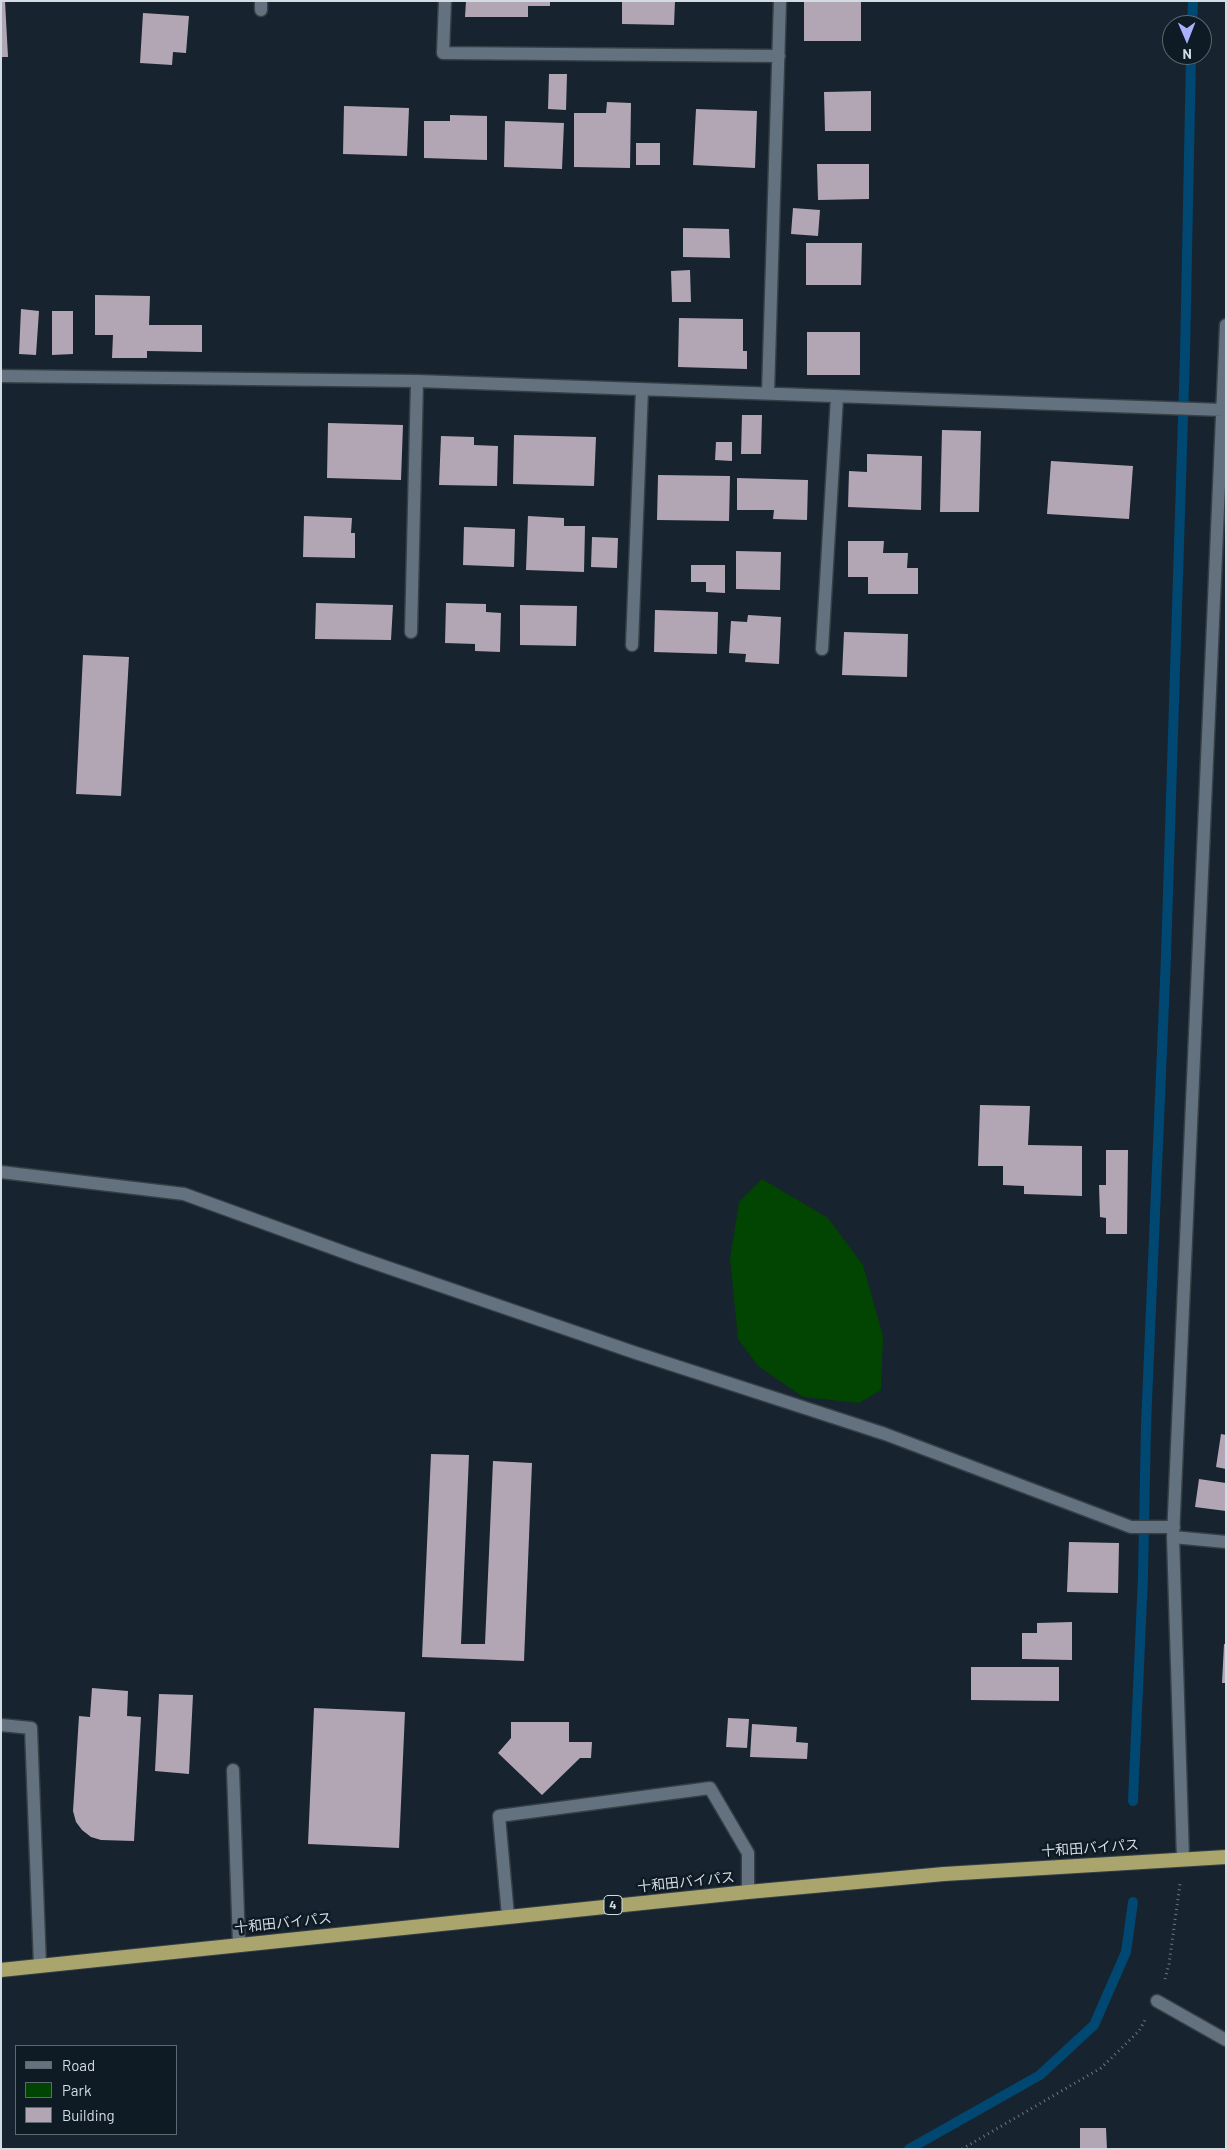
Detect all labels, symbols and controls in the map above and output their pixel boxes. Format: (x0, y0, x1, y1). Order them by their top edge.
north arrow (1162, 15, 1212, 65)
text: N (1182, 46, 1192, 63)
street label: 十和田バイパス (1041, 1836, 1139, 1860)
street label: 十和田バイパス (636, 1869, 736, 1895)
road number: 4 (604, 1896, 622, 1914)
street label: 十和田バイパス (233, 1910, 333, 1936)
legend (15, 2045, 178, 2135)
text: Road (62, 2056, 95, 2074)
text: Park (62, 2081, 91, 2099)
text: Building (62, 2106, 115, 2124)

